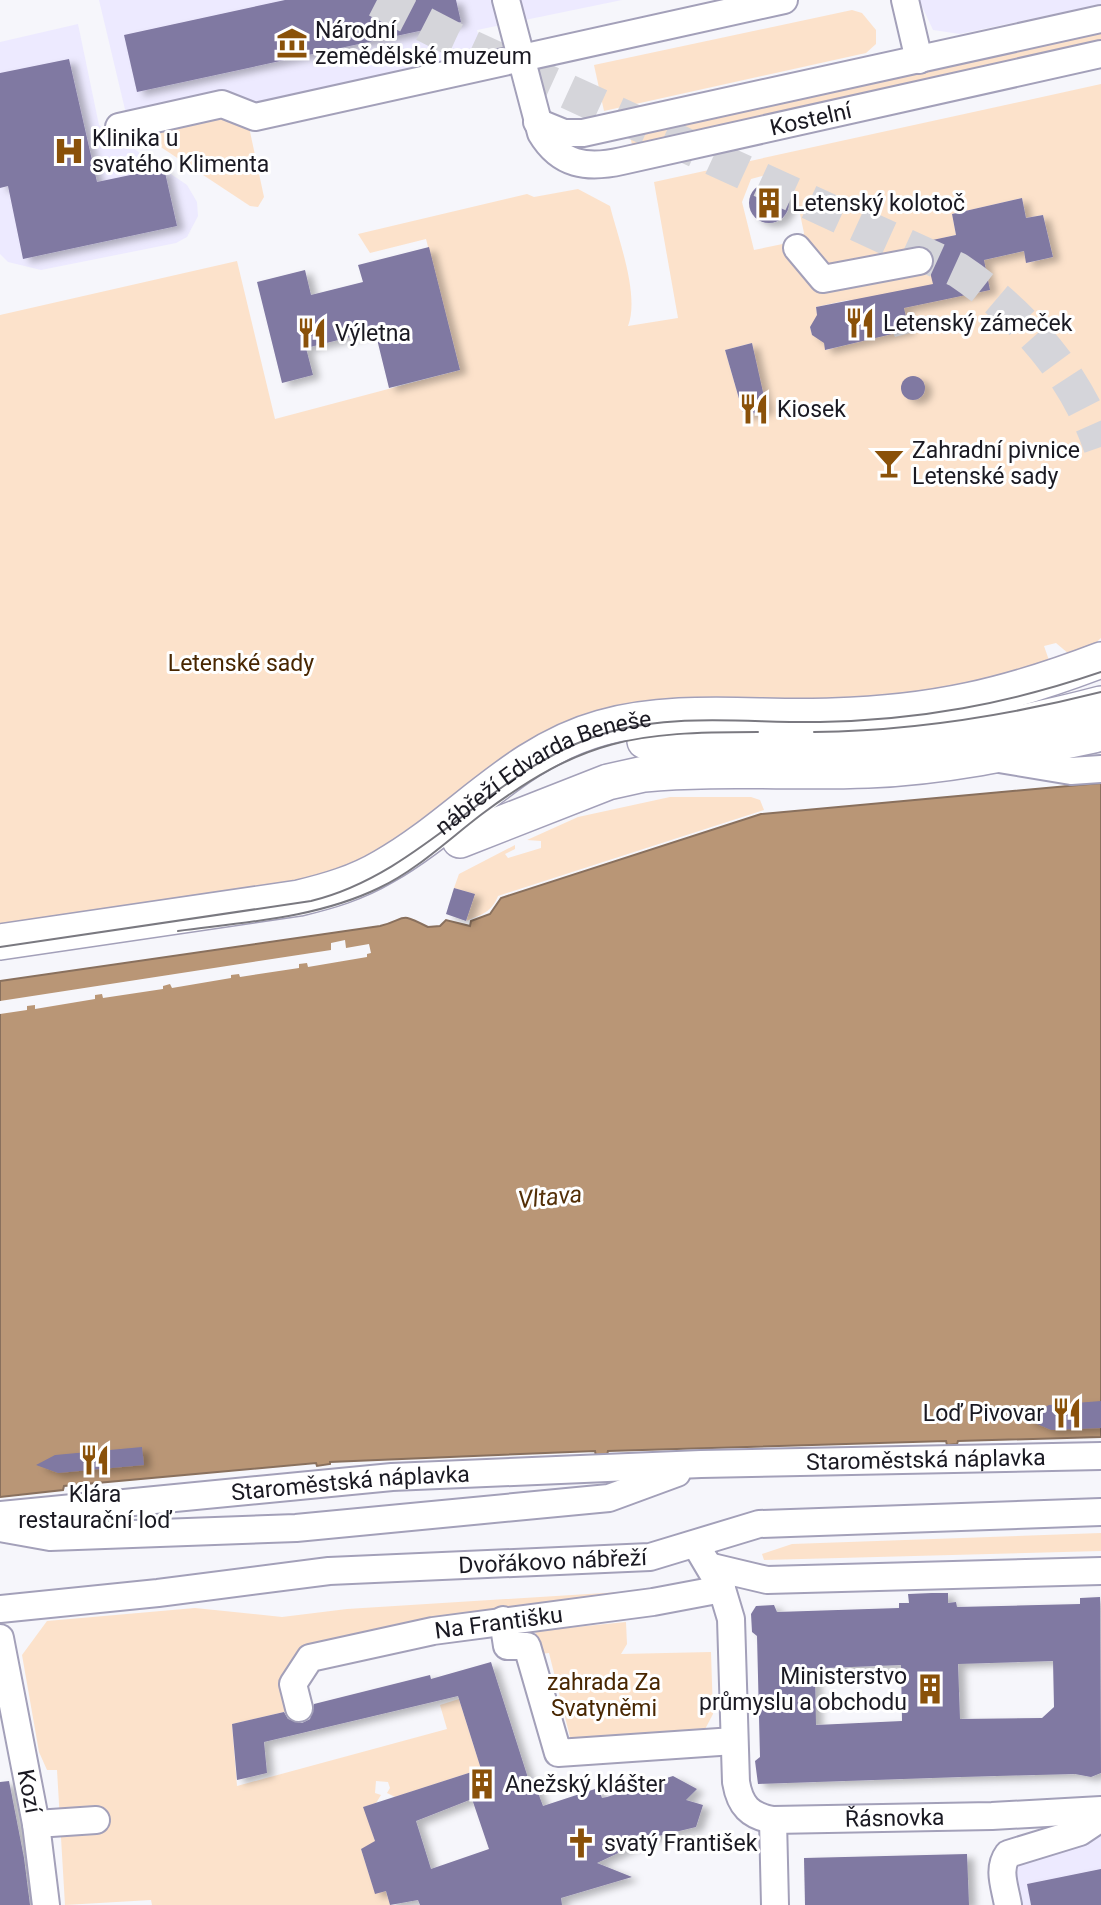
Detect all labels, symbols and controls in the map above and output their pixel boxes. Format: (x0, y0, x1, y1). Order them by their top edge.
place label: Národní zemědělské muzeum (315, 17, 532, 70)
museum icon: Národní zemědělské muzeum (275, 26, 309, 60)
street label: Kostelní (767, 96, 855, 141)
place label: Klinika u svatého Klimenta (92, 125, 269, 178)
hospital icon: Klinika u svatého Klimenta (52, 134, 86, 168)
building icon: Letenský kolotoč (752, 186, 786, 220)
place label: Letenský kolotoč (792, 190, 965, 217)
restaurant icon: Letenský zámeček (843, 306, 877, 340)
place label: Letenský zámeček (883, 310, 1073, 337)
restaurant icon: Výletna (295, 316, 329, 350)
place label: Výletna (335, 320, 411, 347)
restaurant icon: Kiosek (737, 392, 771, 426)
place label: Kiosek (777, 396, 846, 423)
place label: Zahradní pivnice Letenské sady (912, 437, 1080, 490)
bar icon: Zahradní pivnice Letenské sady (872, 446, 906, 480)
park label: Letenské sady (168, 650, 314, 677)
street label: nábřeží Edvarda Beneše (430, 705, 653, 840)
water label: Vltava (517, 1180, 583, 1214)
restaurant icon: Loď Pivovar (1050, 1396, 1084, 1430)
place label: Loď Pivovar (923, 1400, 1044, 1427)
restaurant icon: Klára restaurační loď (78, 1443, 112, 1477)
street label: Staroměstská náplavka (806, 1444, 1046, 1475)
street label: Staroměstská náplavka (230, 1460, 470, 1506)
place label: Klára restaurační loď (18, 1481, 172, 1534)
street label: Dvořákovo nábřeží (458, 1544, 649, 1579)
street label: Na Františku (433, 1601, 564, 1644)
place label: Ministerstvo průmyslu a obchodu (699, 1663, 907, 1716)
park label: zahrada Za Svatyněmi (547, 1669, 661, 1722)
building icon: Ministerstvo průmyslu a obchodu (913, 1672, 947, 1706)
street label: Kozí (12, 1767, 47, 1817)
building icon: Anežský klášter (465, 1767, 499, 1801)
place label: Anežský klášter (505, 1771, 666, 1798)
street label: Řásnovka (845, 1803, 945, 1832)
church icon: svatý František (564, 1826, 598, 1860)
place label: svatý František (604, 1830, 758, 1857)

